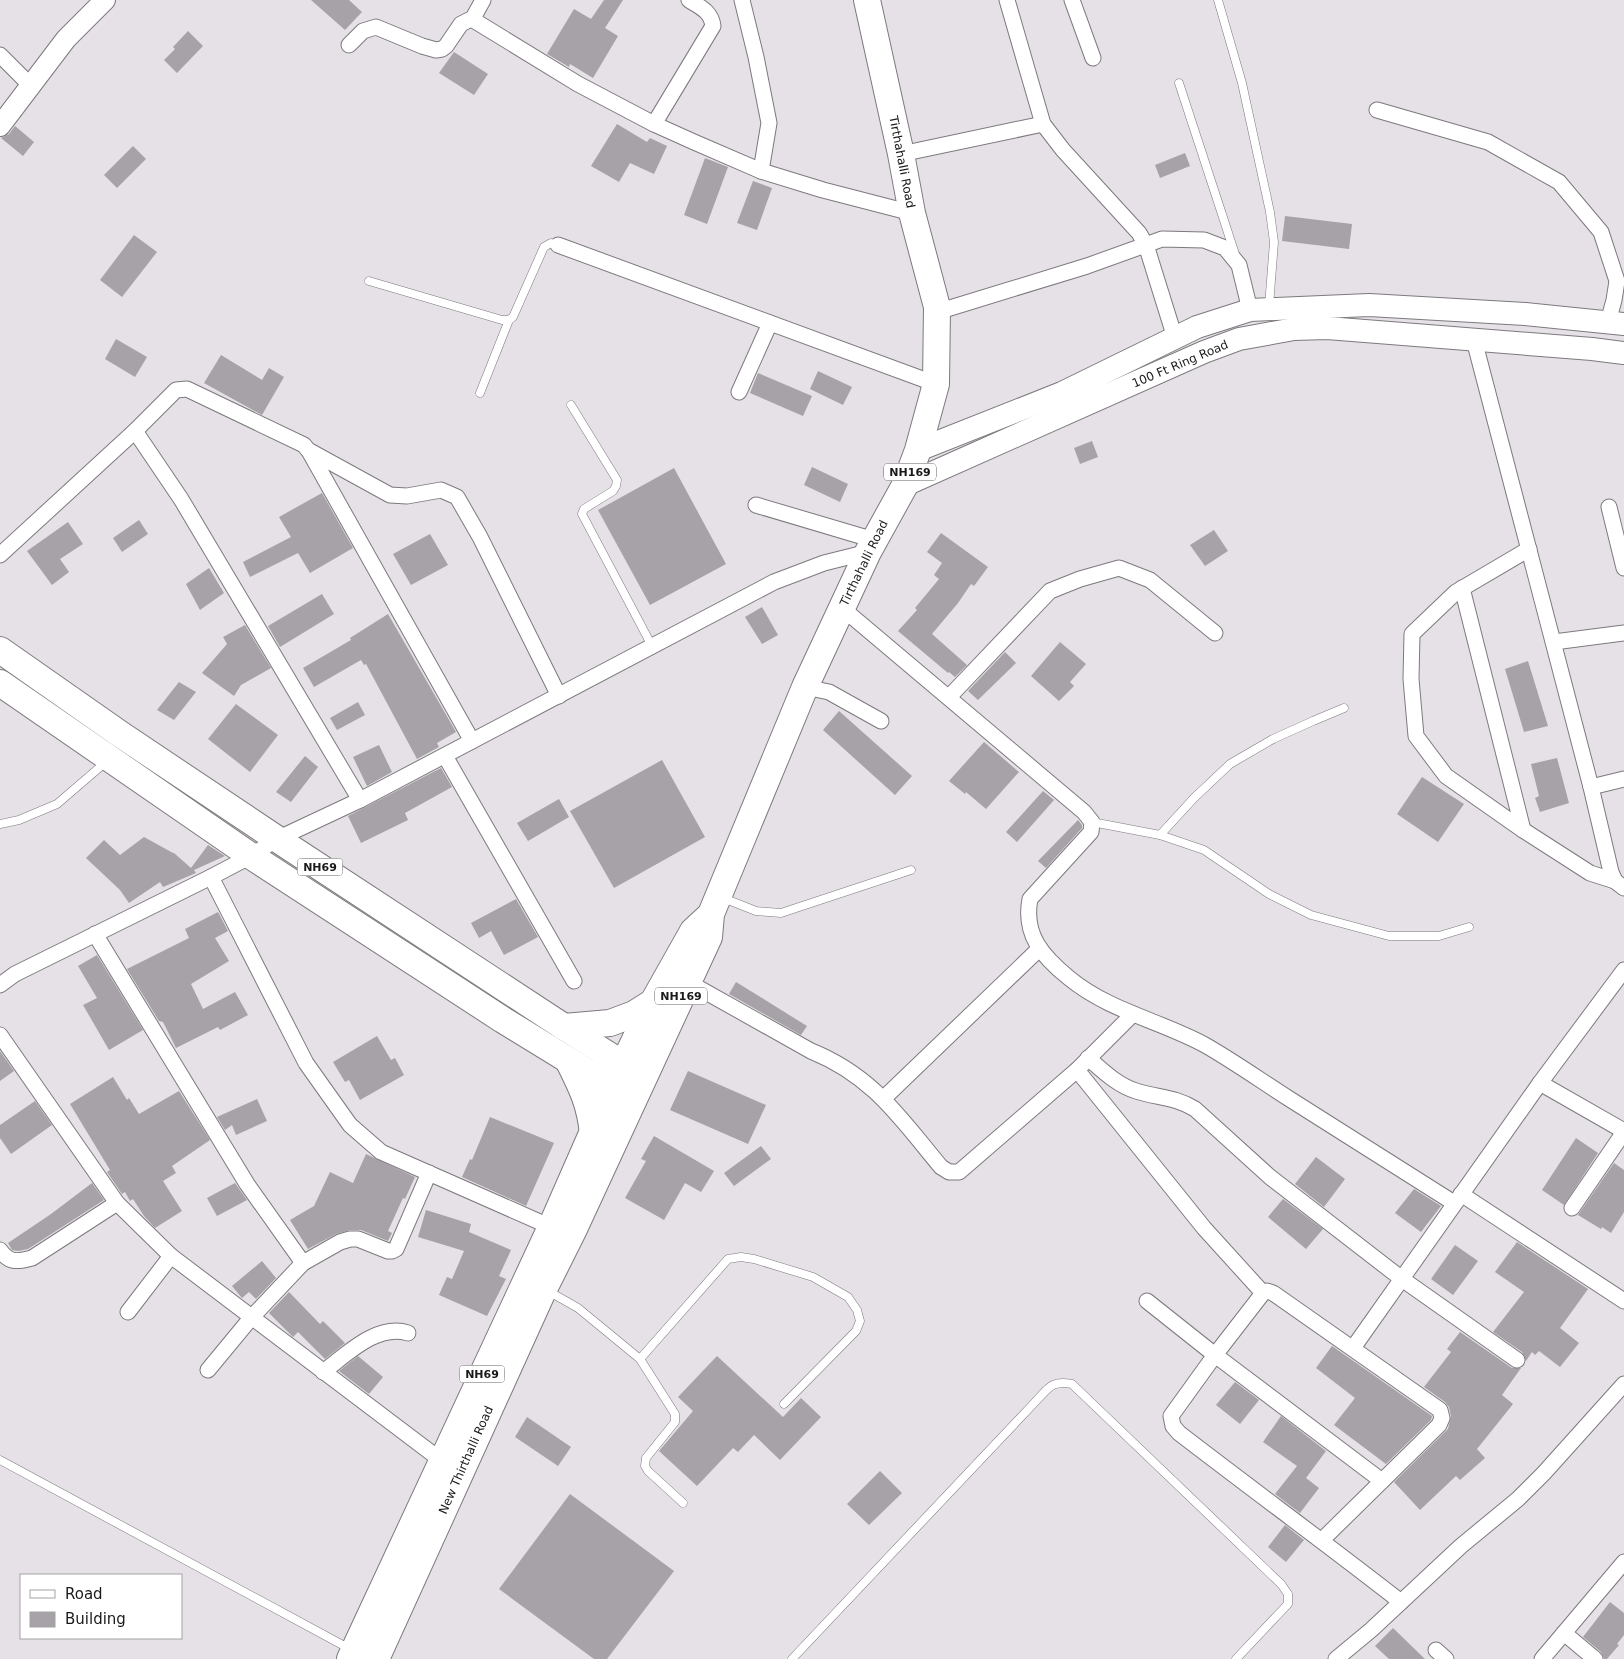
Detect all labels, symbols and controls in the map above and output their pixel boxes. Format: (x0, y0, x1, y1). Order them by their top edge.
street label: Tirthahalli Road (886, 114, 918, 209)
street label: 100 Ft Ring Road (1130, 337, 1230, 391)
road number: NH169 (884, 464, 936, 481)
street label: Tirthahalli Road (837, 518, 891, 609)
road number: NH69 (298, 859, 342, 876)
road number: NH169 (655, 988, 707, 1004)
road number: NH69 (460, 1366, 504, 1382)
street label: New Thirthalli Road (436, 1404, 496, 1516)
legend (20, 1574, 182, 1639)
text: Road (65, 1585, 103, 1603)
text: Building (65, 1610, 126, 1628)

